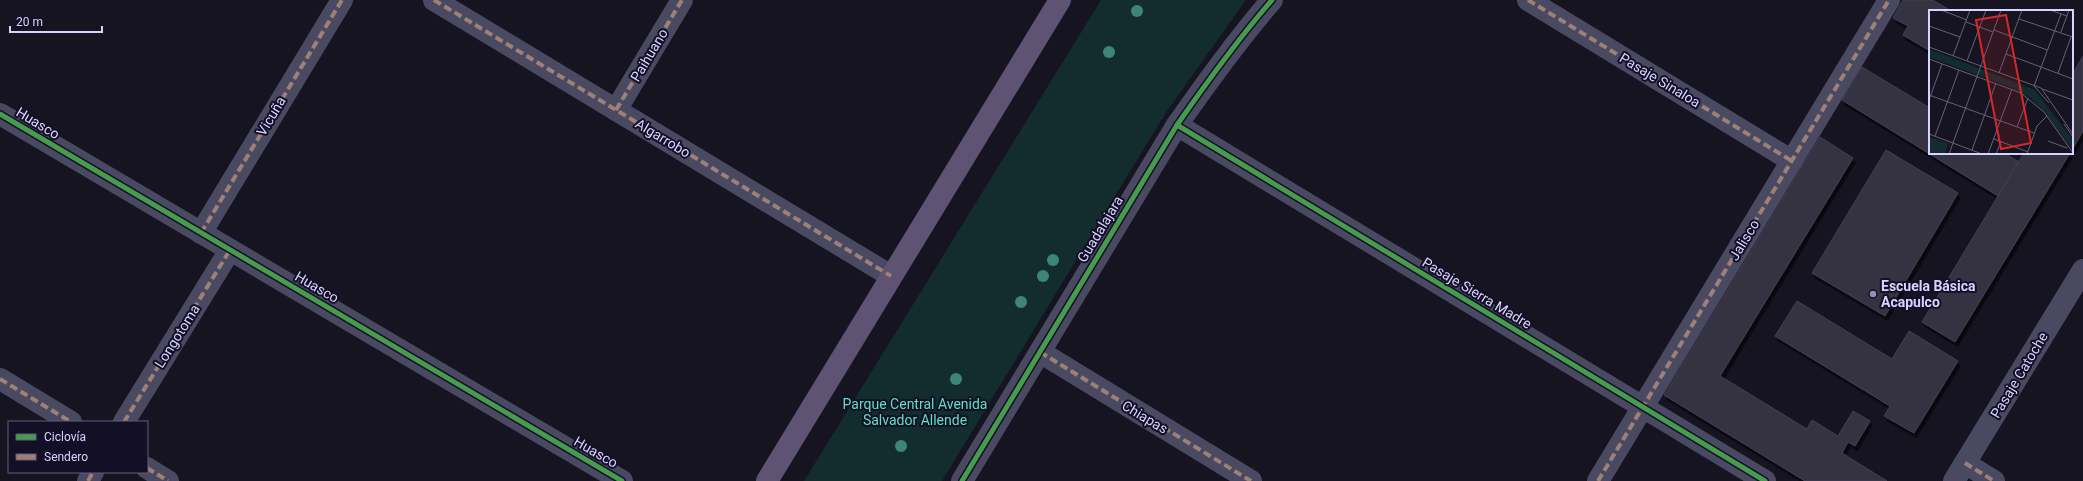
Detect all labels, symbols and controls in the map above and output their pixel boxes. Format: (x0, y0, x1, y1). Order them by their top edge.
scale bar (10, 8, 102, 34)
inset map (1929, 10, 2073, 154)
text: 20 m (16, 15, 43, 29)
street label: Paihuano (627, 26, 671, 84)
street label: Pasaje Sinaloa (1617, 50, 1703, 110)
street label: Vicuña (253, 94, 289, 138)
street label: Huasco (13, 104, 63, 142)
street label: Algarrobo (633, 115, 693, 161)
street label: Guadalajara (1074, 193, 1126, 265)
street label: Jalisco (1726, 217, 1762, 263)
street label: Pasaje Sierra Madre (1419, 254, 1535, 332)
street label: Huasco (292, 268, 342, 306)
place label: Escuela Básica Acapulco (1881, 278, 1976, 310)
marker: Escuela Básica Acapulco (1868, 289, 1878, 299)
street label: Longotoma (151, 301, 203, 371)
street label: Pasaje Catoche (1987, 329, 2051, 421)
park label: Parque Central Avenida Salvador Allende (843, 396, 987, 428)
street label: Chiapas (1119, 397, 1171, 437)
legend (8, 421, 148, 473)
text: Ciclovía (44, 430, 86, 444)
street label: Huasco (571, 433, 621, 471)
text: Sendero (44, 450, 88, 464)

